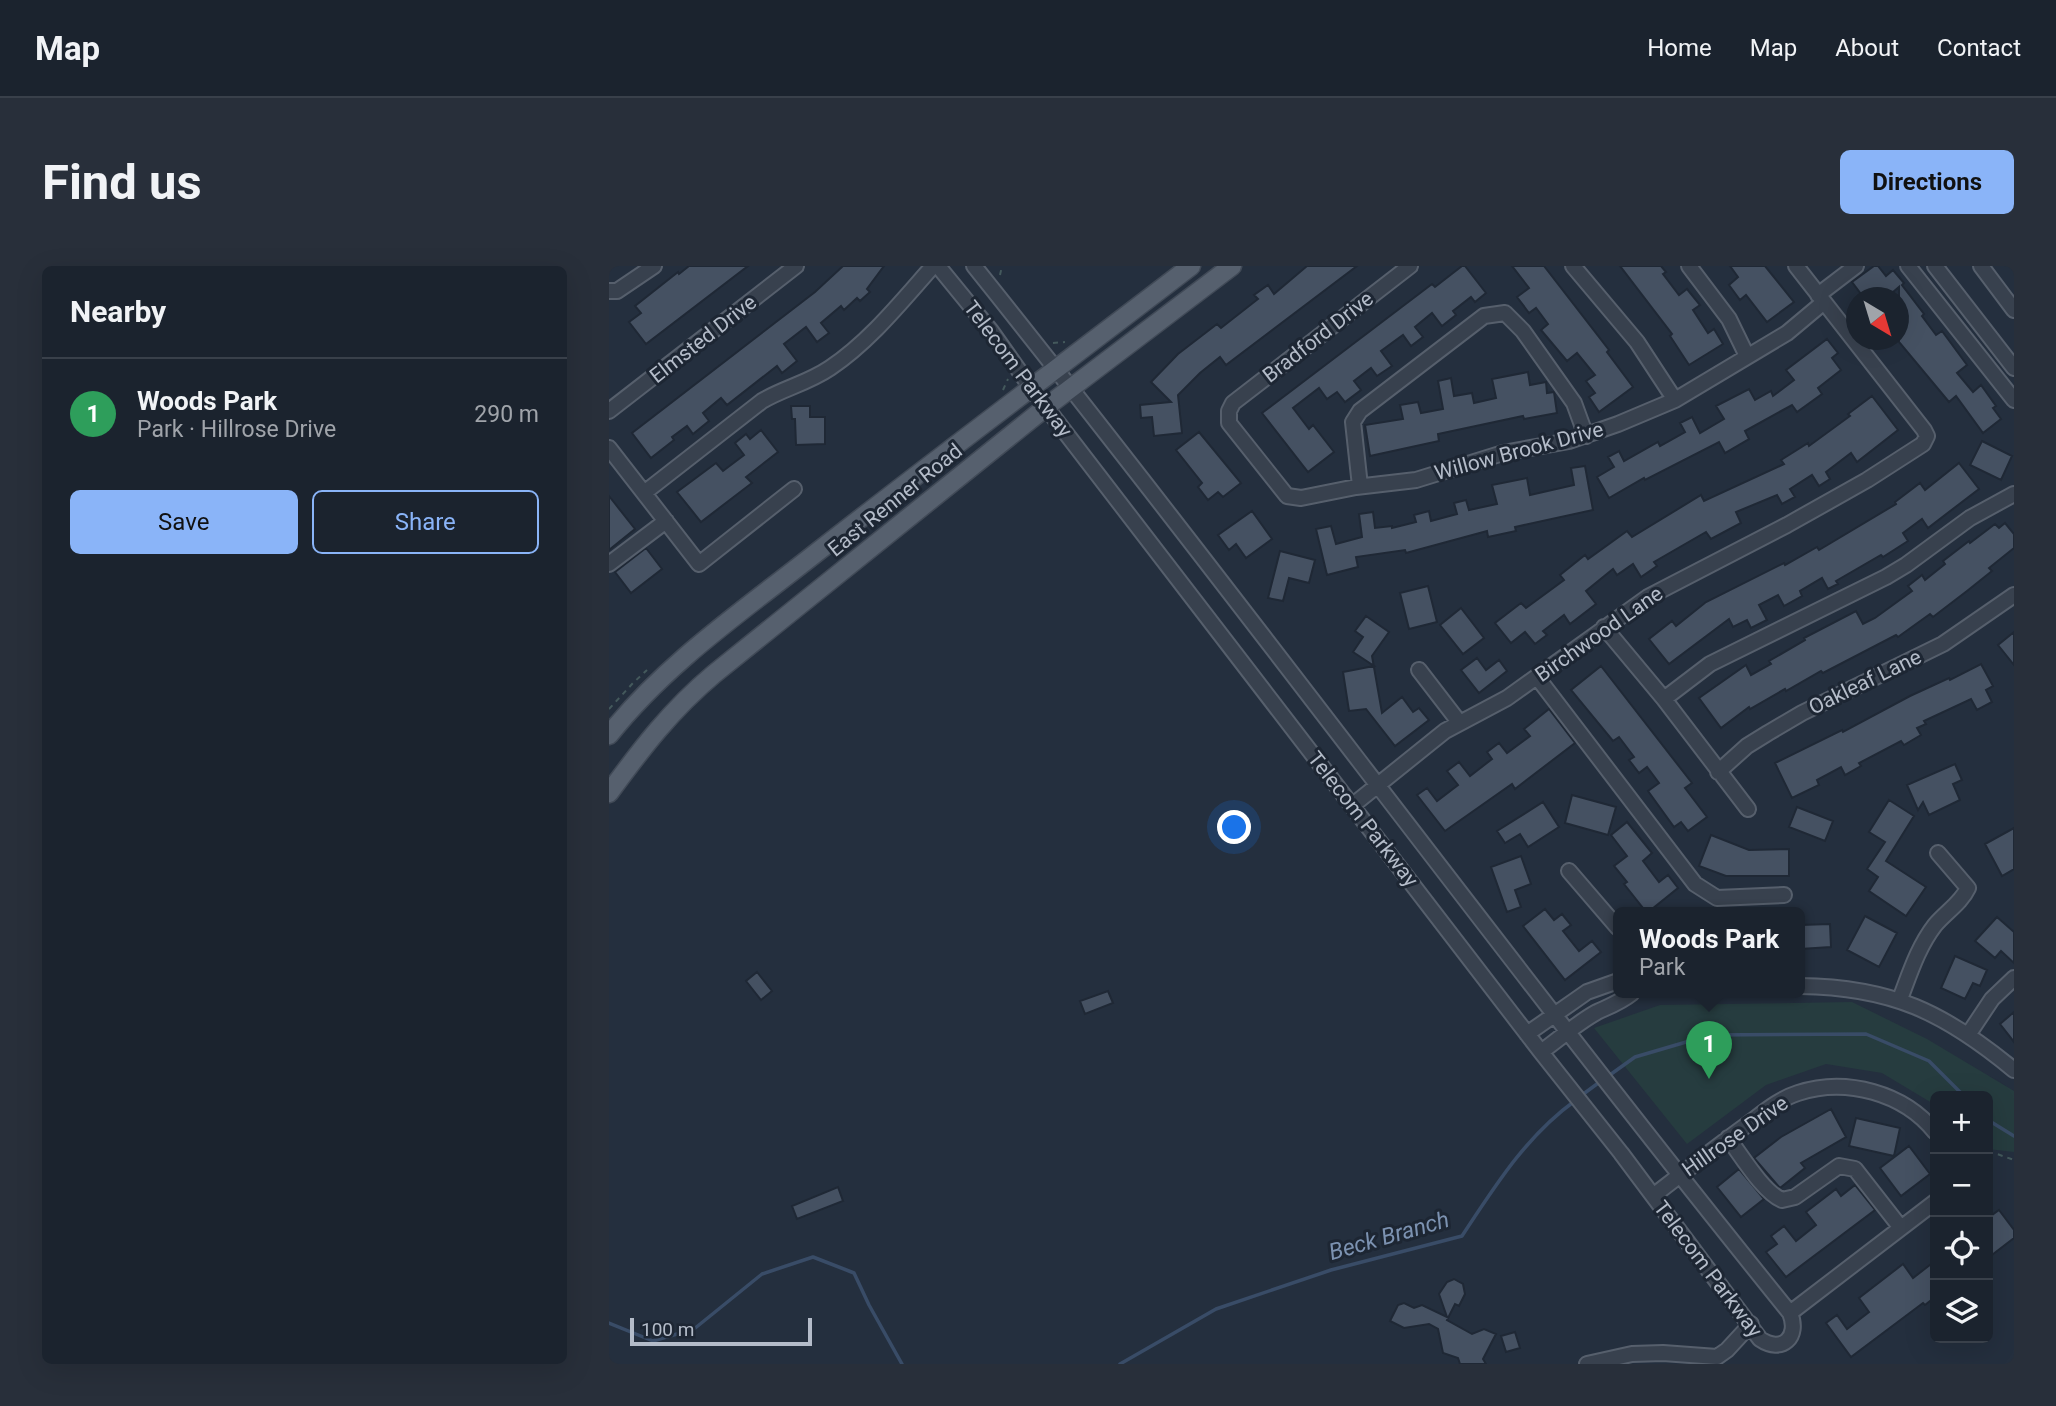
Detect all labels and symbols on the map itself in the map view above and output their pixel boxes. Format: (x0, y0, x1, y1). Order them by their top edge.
street label: Bradford Drive (1258, 286, 1378, 388)
north arrow (1846, 287, 1909, 350)
street label: Elmsted Drive (645, 290, 761, 388)
street label: Telecom Parkway (959, 296, 1077, 442)
street label: Willow Brook Drive (1432, 417, 1606, 485)
street label: East Renner Road (823, 439, 967, 561)
street label: Birchwood Lane (1531, 581, 1667, 687)
street label: Oakleaf Lane (1805, 644, 1925, 720)
street label: Telecom Parkway (1303, 747, 1423, 891)
your location (1217, 810, 1251, 844)
pin: 1 (1686, 1021, 1732, 1079)
street label: Hillrose Drive (1678, 1091, 1792, 1181)
street label: Telecom Parkway (1649, 1196, 1767, 1342)
water label: Beck Branch (1326, 1206, 1452, 1266)
scale bar (630, 1315, 812, 1347)

